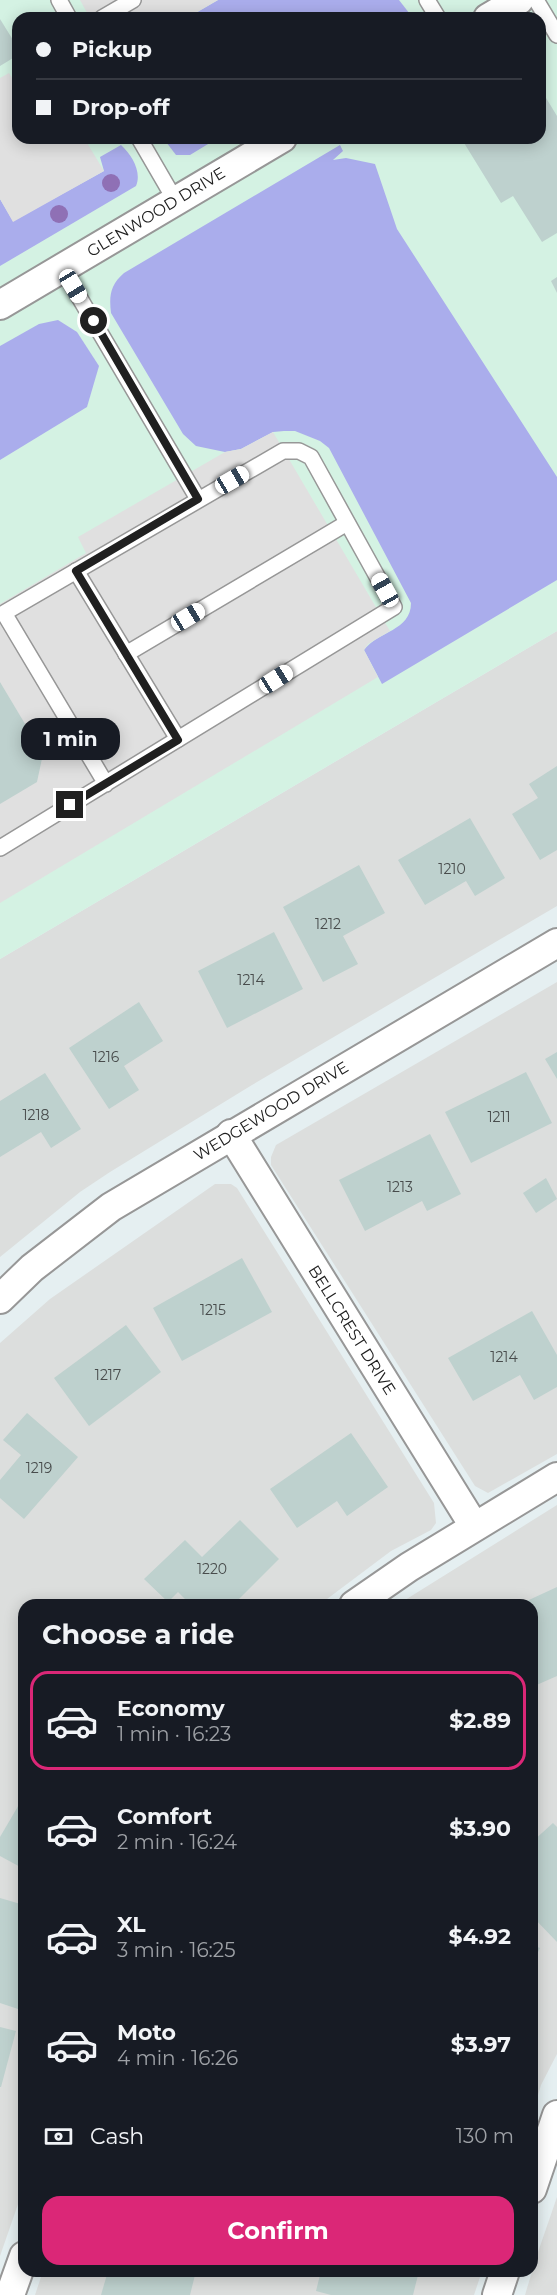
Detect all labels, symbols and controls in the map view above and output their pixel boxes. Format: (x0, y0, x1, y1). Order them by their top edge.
text: Pickup (72, 36, 152, 63)
text: Drop-off (72, 94, 170, 121)
street label: GLENWOOD DRIVE (83, 163, 229, 261)
car (56, 266, 90, 306)
route start (80, 307, 107, 334)
car (212, 463, 252, 497)
car (368, 570, 402, 610)
car (168, 600, 208, 634)
car (256, 662, 296, 696)
callout: 1 min (20, 718, 119, 760)
text: 1 min (43, 727, 98, 751)
route end (56, 791, 83, 818)
house number: 1210 (438, 860, 466, 878)
house number: 1212 (315, 915, 341, 933)
house number: 1214 (237, 971, 265, 989)
house number: 1216 (93, 1048, 120, 1066)
street label: WEDGEWOOD DRIVE (190, 1057, 352, 1165)
house number: 1218 (23, 1106, 50, 1124)
house number: 1211 (487, 1108, 511, 1126)
house number: 1213 (387, 1178, 413, 1196)
street label: BELLCREST DRIVE (304, 1262, 400, 1398)
house number: 1215 (200, 1301, 226, 1319)
house number: 1214 (490, 1348, 518, 1366)
house number: 1217 (95, 1366, 121, 1384)
house number: 1219 (26, 1459, 52, 1477)
house number: 1220 (197, 1560, 227, 1578)
text: Choose a ride (42, 1618, 234, 1651)
icon: car (45, 1694, 99, 1748)
text: Economy (117, 1695, 225, 1722)
text: $2.89 (449, 1707, 511, 1734)
text: 1 min · 16:23 (117, 1722, 231, 1746)
icon: car (45, 1802, 99, 1856)
text: Comfort (117, 1803, 212, 1830)
text: $3.90 (449, 1815, 511, 1842)
text: 2 min · 16:24 (117, 1830, 237, 1854)
icon: car (45, 1910, 99, 1964)
text: XL (117, 1911, 146, 1938)
text: $4.92 (448, 1923, 511, 1950)
text: 3 min · 16:25 (117, 1938, 235, 1962)
icon: car (45, 2018, 99, 2072)
text: Moto (117, 2019, 176, 2046)
text: $3.97 (451, 2031, 511, 2058)
text: 4 min · 16:26 (117, 2046, 238, 2070)
icon: cash (42, 2120, 75, 2153)
text: Cash (90, 2123, 144, 2150)
text: 130 m (456, 2124, 514, 2148)
button: Confirm (42, 2196, 514, 2265)

